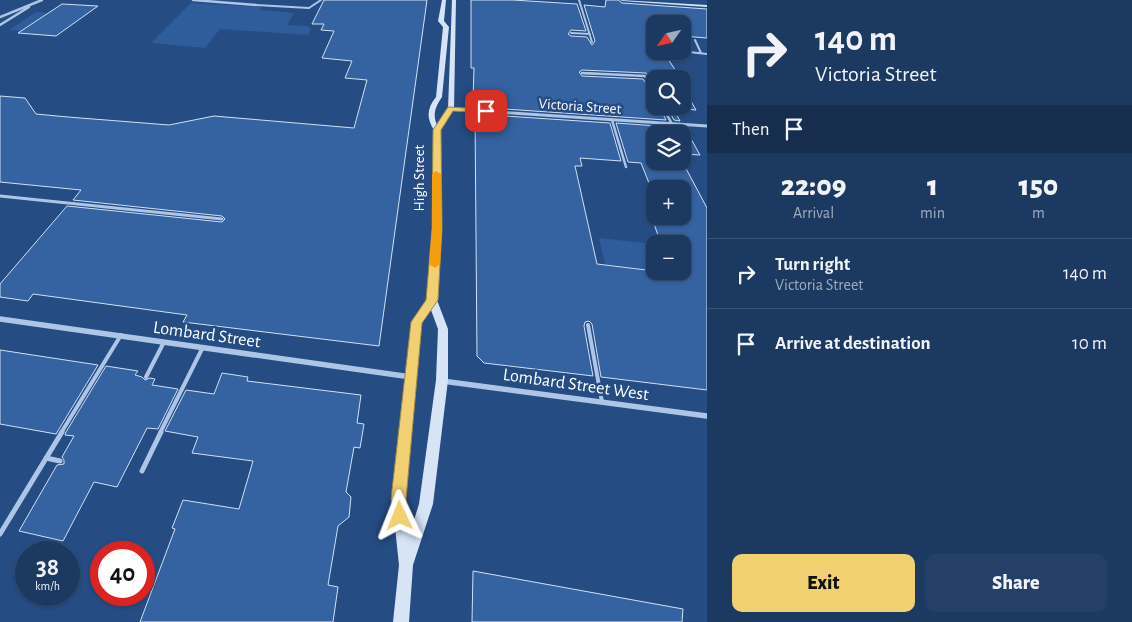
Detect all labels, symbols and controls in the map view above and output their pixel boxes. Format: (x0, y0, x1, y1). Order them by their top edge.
north arrow (646, 15, 691, 60)
map controls (646, 15, 691, 280)
icon: right (732, 20, 797, 85)
text: 140 m (815, 22, 897, 57)
text: Victoria Street (815, 63, 937, 85)
button: search (646, 70, 691, 115)
pin (465, 90, 507, 132)
street label: Victoria Street (538, 96, 622, 117)
icon: arrive (472, 97, 500, 125)
icon: arrive (780, 115, 808, 143)
text: Then (732, 120, 770, 139)
button: layers (646, 125, 691, 170)
street label: High Street (412, 144, 427, 211)
text: 22:09 (781, 171, 846, 201)
text: 1 (927, 171, 938, 201)
text: 150 (1019, 171, 1058, 201)
button: + (646, 180, 691, 225)
text: Arrival (793, 205, 834, 221)
text: min (920, 205, 945, 221)
text: m (1032, 205, 1045, 221)
button: − (646, 235, 691, 280)
text: Turn right (775, 255, 850, 274)
icon: right (732, 260, 760, 288)
text: 140 m (1063, 264, 1107, 283)
text: Victoria Street (775, 277, 863, 293)
street label: Lombard Street (152, 319, 262, 351)
icon: arrive (732, 330, 760, 358)
text: Arrive at destination (775, 334, 931, 353)
text: 10 m (1072, 334, 1107, 353)
street label: Lombard Street West (502, 366, 650, 404)
position arrow (373, 489, 425, 541)
speed limit sign: 40 (90, 541, 155, 606)
button: Exit (732, 554, 915, 612)
button: Share (925, 554, 1107, 612)
text: 38 (36, 555, 59, 580)
text: km/h (35, 580, 60, 592)

